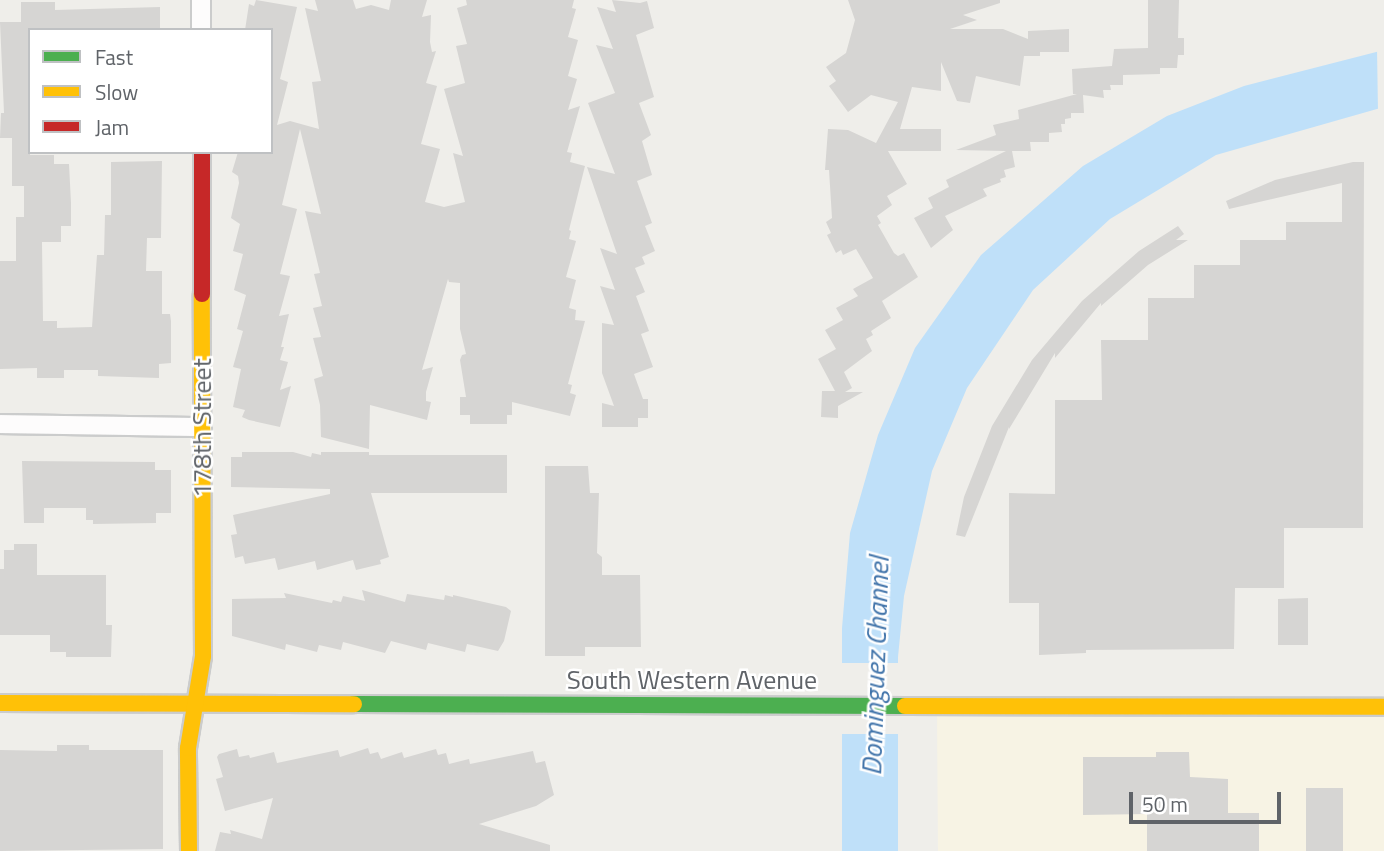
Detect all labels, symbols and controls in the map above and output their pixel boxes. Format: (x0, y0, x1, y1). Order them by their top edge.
legend (28, 28, 273, 154)
text: Fast (95, 41, 133, 73)
text: Slow (95, 76, 138, 108)
text: Jam (95, 111, 129, 143)
street label: 178th Street (186, 358, 218, 498)
water label: Dominguez Channel (854, 556, 896, 776)
street label: South Western Avenue (567, 664, 817, 696)
scale bar (1132, 778, 1284, 822)
text: 50 m (1142, 788, 1188, 820)

